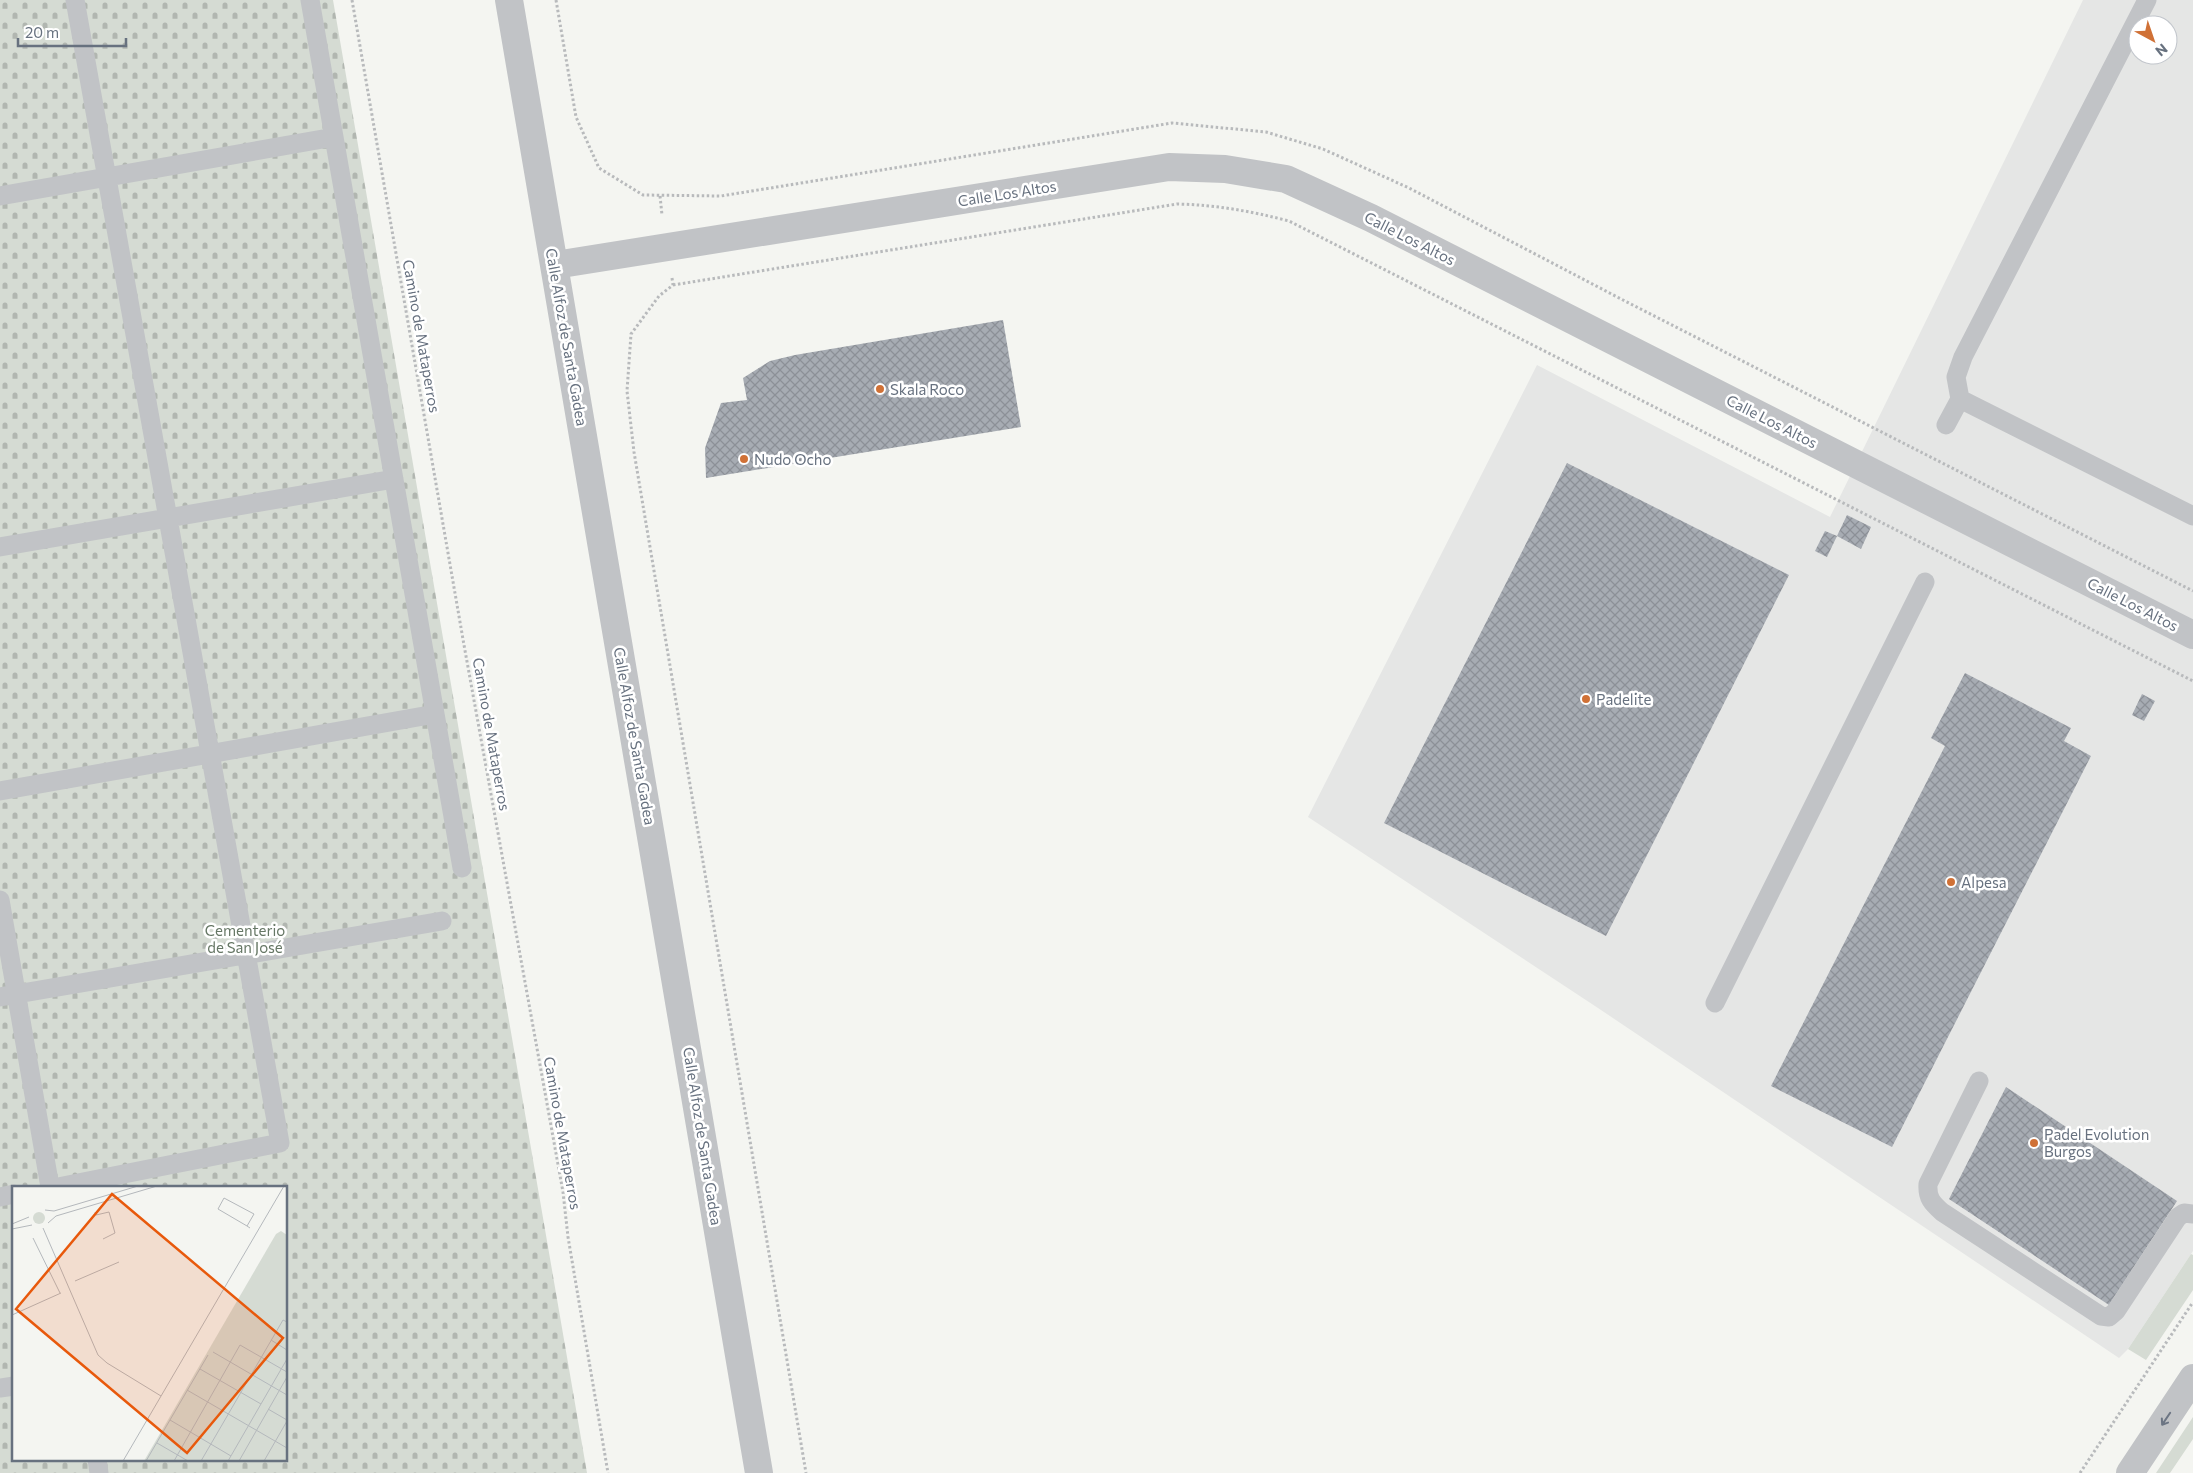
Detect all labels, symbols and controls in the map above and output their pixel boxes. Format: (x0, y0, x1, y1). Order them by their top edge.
scale bar (18, 15, 125, 47)
north arrow (2128, 15, 2178, 65)
text: 20 m (25, 23, 59, 41)
text: N (2152, 40, 2171, 60)
street label: Calle Los Altos (956, 176, 1058, 210)
street label: Calle Los Altos (1362, 207, 1459, 269)
street label: Calle Alfoz de Santa Gadea (542, 247, 592, 427)
street label: Camino de Mataperros (400, 258, 444, 414)
place label: Skala Roco (890, 380, 964, 398)
marker: Skala Roco (874, 383, 886, 395)
street label: Calle Los Altos (1724, 390, 1821, 452)
place label: Nudo Ocho (754, 450, 831, 468)
marker: Nudo Ocho (738, 453, 750, 465)
street label: Calle Los Altos (2085, 573, 2182, 635)
street label: Calle Alfoz de Santa Gadea (610, 646, 660, 826)
street label: Camino de Mataperros (470, 656, 514, 812)
place label: Padelite (1596, 690, 1652, 708)
marker: Padelite (1580, 693, 1592, 705)
place label: Alpesa (1961, 873, 2007, 891)
marker: Alpesa (1945, 876, 1957, 888)
park label: Cementerio de San José (205, 921, 285, 956)
street label: Calle Alfoz de Santa Gadea (680, 1046, 726, 1226)
street label: Camino de Mataperros (541, 1055, 585, 1211)
place label: Padel Evolution Burgos (2044, 1125, 2149, 1160)
marker: Padel Evolution Burgos (2028, 1137, 2040, 1149)
inset map (12, 1186, 288, 1460)
one-way arrow (2161, 1411, 2171, 1425)

